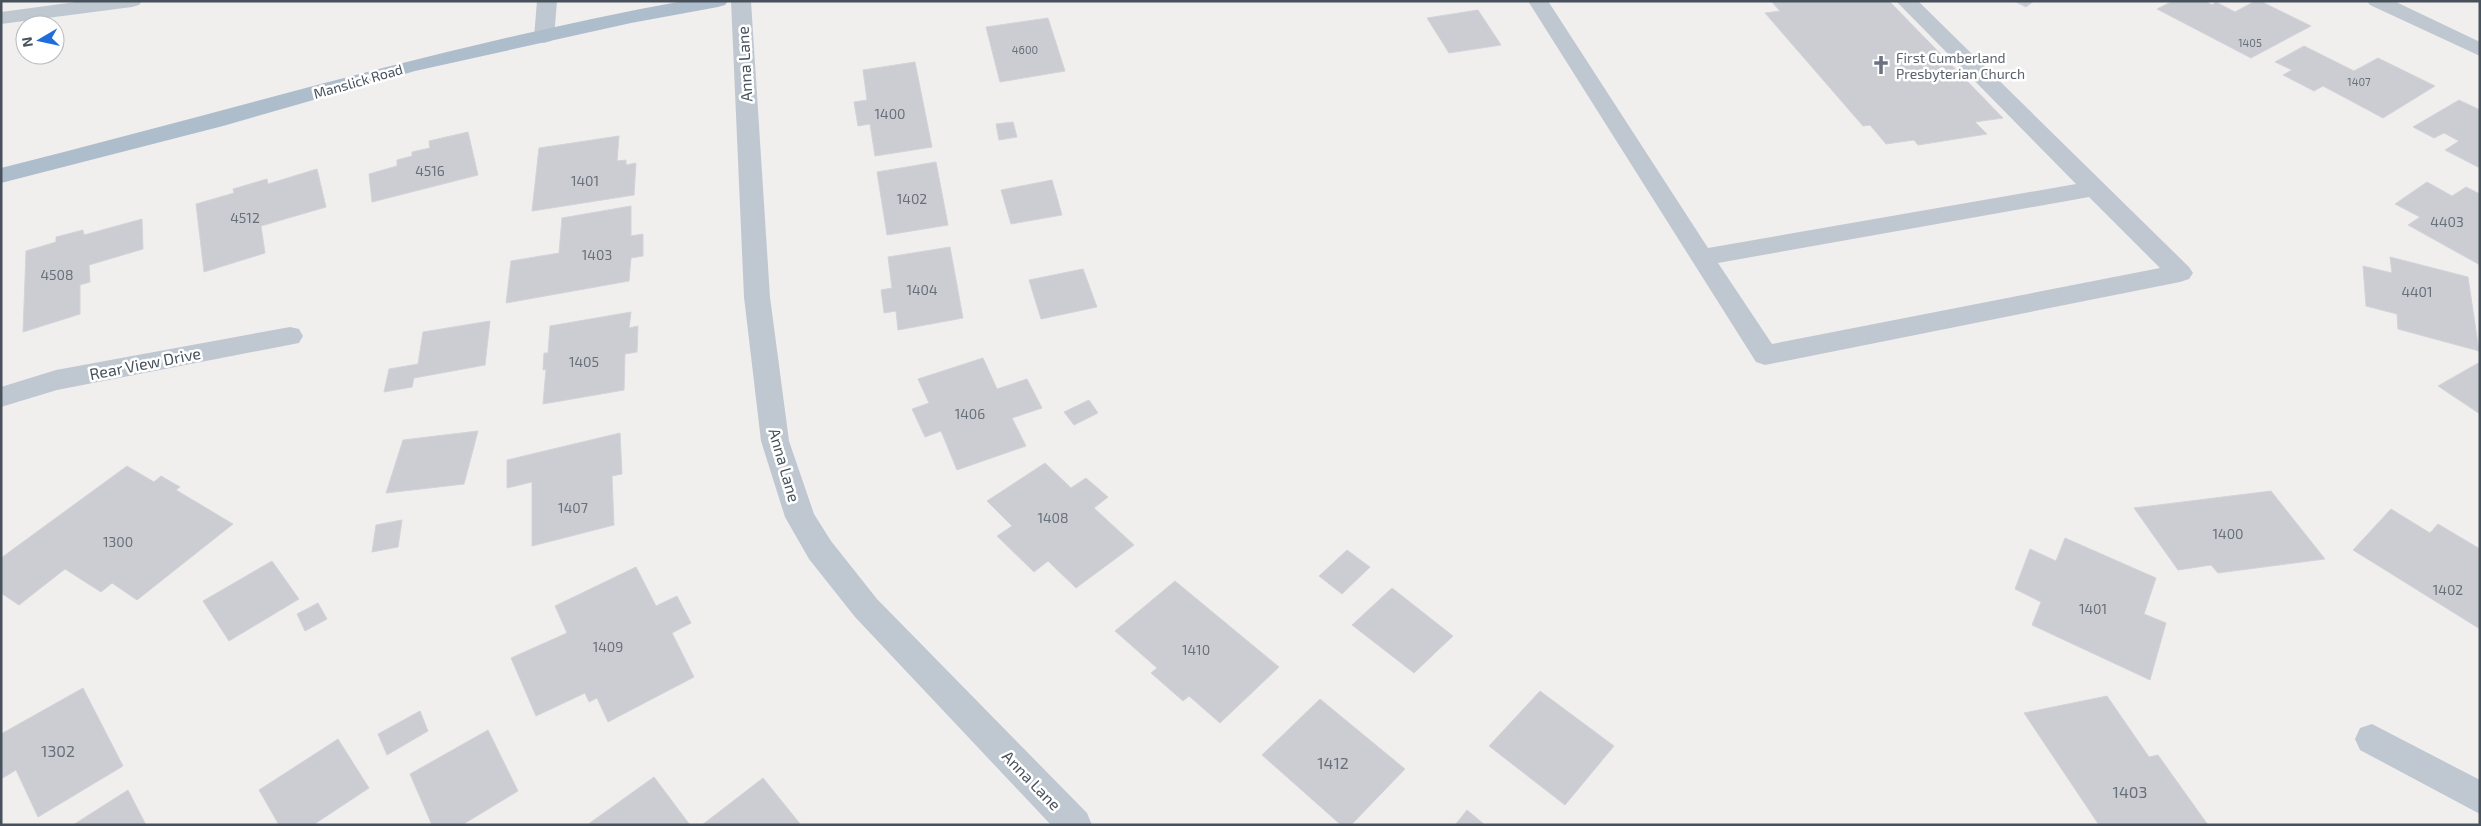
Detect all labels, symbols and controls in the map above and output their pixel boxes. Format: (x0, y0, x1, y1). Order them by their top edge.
north arrow (15, 15, 65, 65)
street label: Anna Lane (733, 26, 755, 102)
text: N (17, 36, 36, 48)
house number: 1405 (2238, 36, 2262, 49)
house number: 4600 (1012, 43, 1038, 56)
place label: First Cumberland Presbyterian Church (1896, 49, 2025, 82)
church icon: First Cumberland Presbyterian Church (1870, 54, 1892, 76)
street label: Manslick Road (311, 60, 405, 102)
house number: 1407 (2347, 75, 2371, 88)
house number: 1400 (874, 105, 906, 122)
house number: 4516 (415, 162, 445, 179)
house number: 1401 (571, 172, 599, 189)
house number: 1402 (897, 190, 927, 207)
house number: 4512 (230, 209, 260, 226)
house number: 4403 (2430, 213, 2464, 230)
house number: 1403 (582, 246, 612, 263)
house number: 4508 (40, 266, 74, 283)
house number: 1404 (906, 281, 938, 298)
house number: 4401 (2401, 283, 2433, 300)
street label: Rear View Drive (88, 343, 202, 383)
house number: 1405 (569, 353, 599, 370)
house number: 1406 (955, 405, 985, 422)
street label: Anna Lane (765, 426, 805, 504)
house number: 1407 (558, 499, 588, 516)
house number: 1408 (1037, 509, 1069, 526)
house number: 1400 (2212, 525, 2244, 542)
house number: 1300 (103, 533, 133, 550)
house number: 1402 (2433, 581, 2463, 598)
house number: 1401 (2079, 600, 2107, 617)
house number: 1409 (593, 638, 623, 655)
house number: 1410 (1182, 641, 1210, 658)
house number: 1302 (41, 741, 75, 760)
street label: Anna Lane (999, 746, 1065, 814)
house number: 1412 (1317, 753, 1349, 772)
house number: 1403 (2113, 782, 2147, 801)

